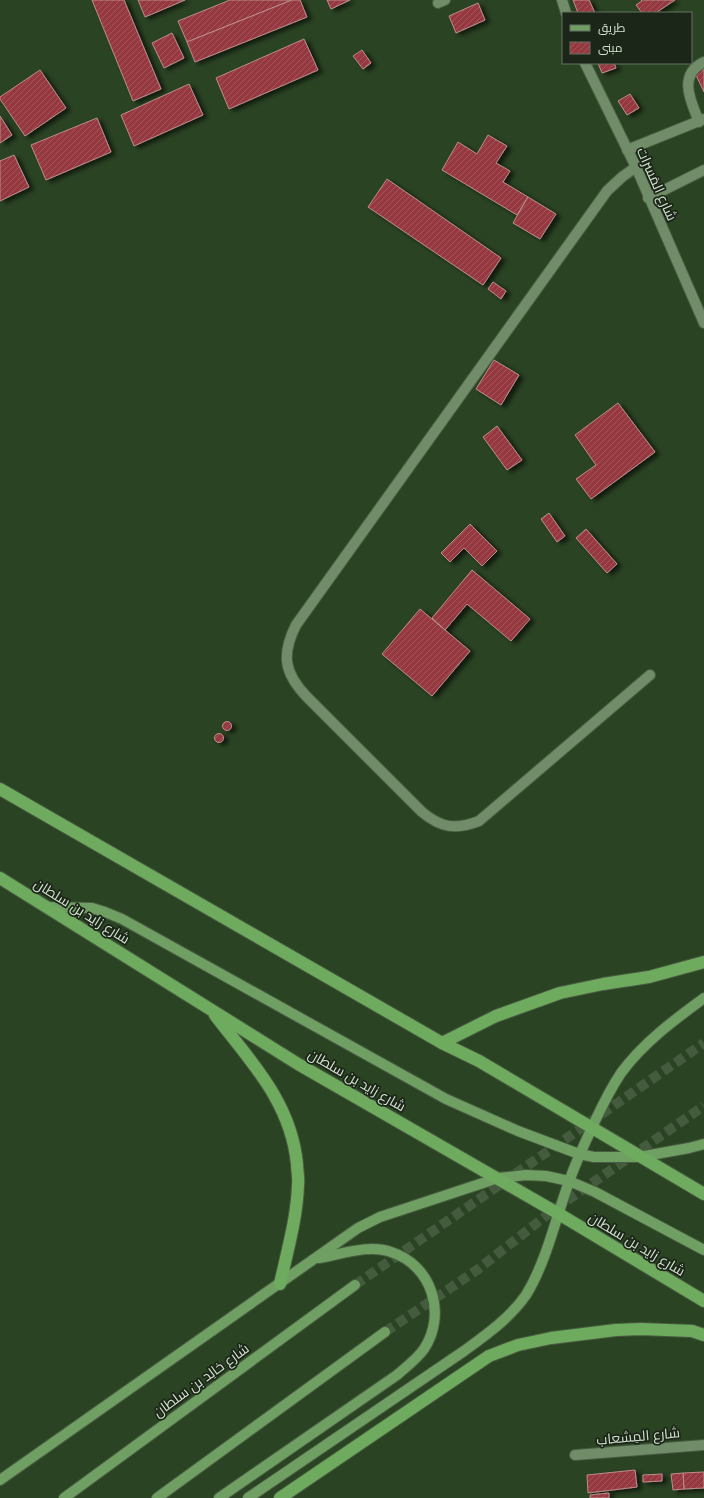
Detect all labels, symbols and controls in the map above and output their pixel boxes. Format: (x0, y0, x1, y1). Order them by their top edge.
legend (562, 12, 692, 64)
text: طريق (598, 21, 626, 35)
text: مبنى (598, 41, 623, 55)
street label: شارع المَسرات (633, 145, 680, 224)
street label: شارع زايد بن سلطان (31, 875, 133, 948)
street label: شارع زايد بن سلطان (305, 1046, 409, 1115)
street label: شارع زايد بن سلطان (585, 1209, 688, 1280)
street label: شارع خالِد بن سلطان (150, 1340, 253, 1421)
street label: شارع المِشعاب (596, 1424, 681, 1449)

